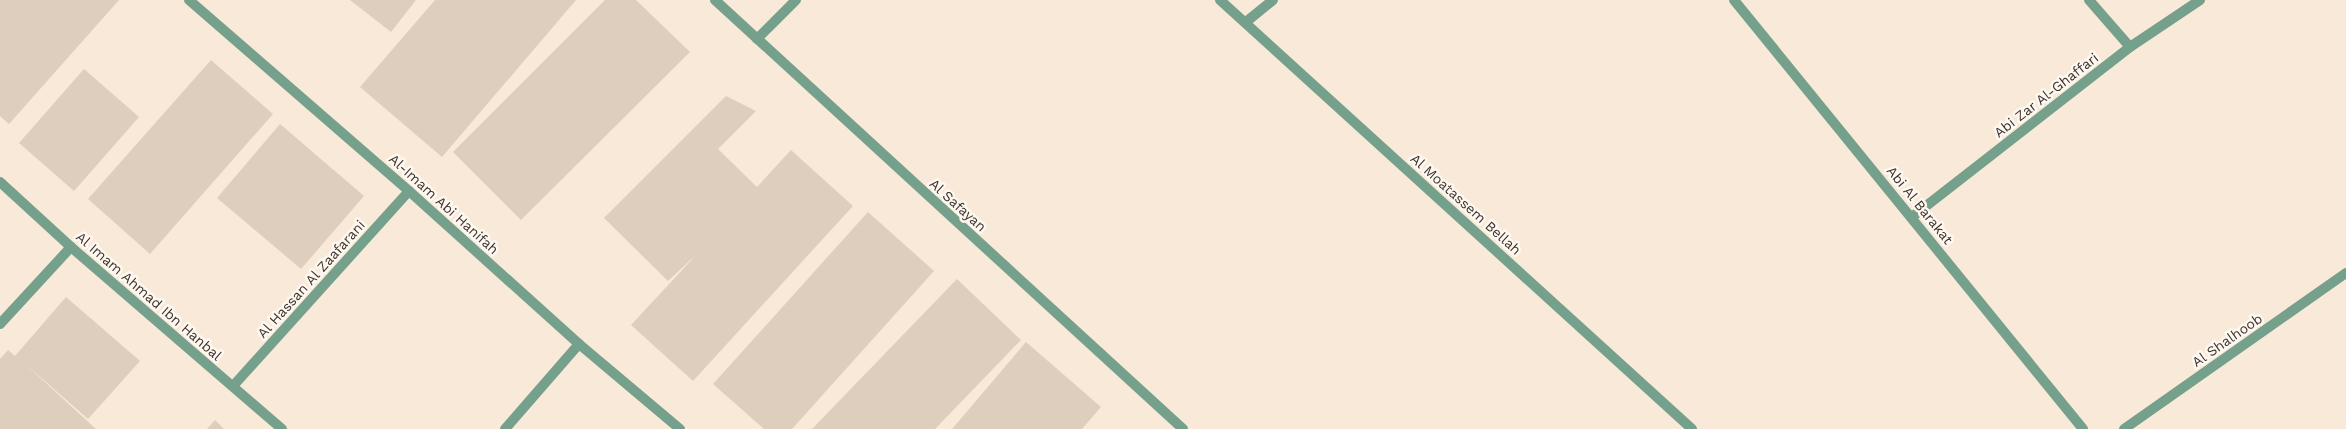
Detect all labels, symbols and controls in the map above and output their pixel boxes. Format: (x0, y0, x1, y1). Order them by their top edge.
street label: Abi Zar Al-Ghaffari (1991, 49, 2101, 141)
street label: Al Moatassem Bellah (1408, 150, 1524, 258)
street label: Al-Imam Abi Hanifah (386, 151, 502, 257)
street label: Abi Al Barakat (1884, 163, 1956, 247)
street label: Al Safayan (926, 175, 990, 235)
street label: Al Hassan Al Zaafarani (254, 217, 368, 341)
street label: Al Imam Ahmad Ibn Hanbal (73, 228, 226, 364)
street label: Al Shalhoob (2189, 310, 2265, 370)

